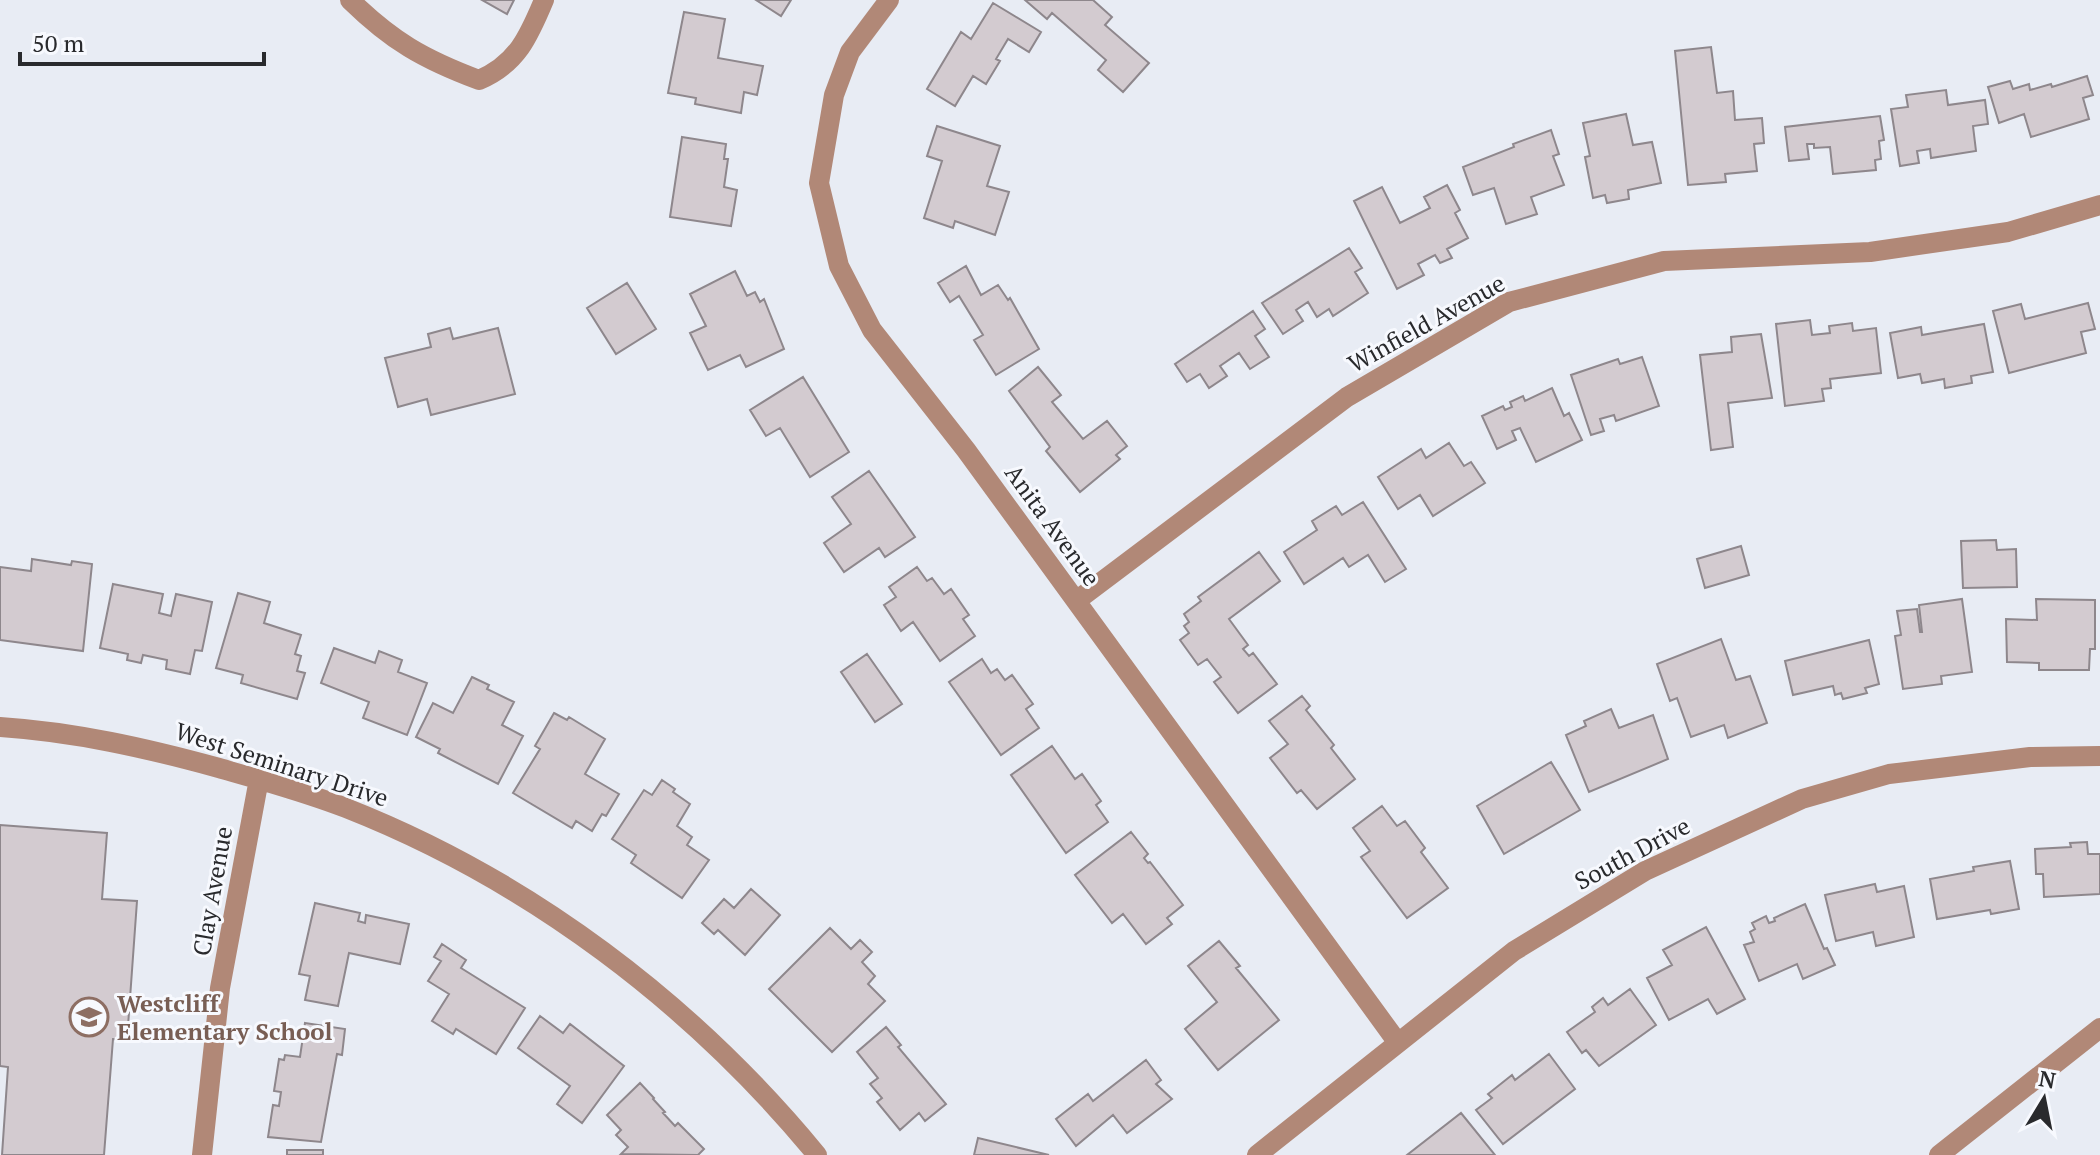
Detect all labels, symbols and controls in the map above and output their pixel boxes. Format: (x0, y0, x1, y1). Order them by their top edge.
scale bar (20, 16, 264, 66)
text: 50 m (32, 27, 84, 59)
street label: Winfield Avenue (1342, 267, 1510, 379)
street label: Anita Avenue (998, 458, 1108, 592)
street label: West Seminary Drive (171, 714, 393, 814)
street label: South Drive (1569, 809, 1695, 897)
street label: Clay Avenue (185, 824, 239, 958)
place label: Westcliff Elementary School (117, 987, 332, 1047)
school or university icon: Westcliff Elementary School (68, 996, 110, 1038)
north arrow (2004, 1059, 2084, 1139)
text: N (2037, 1063, 2059, 1095)

